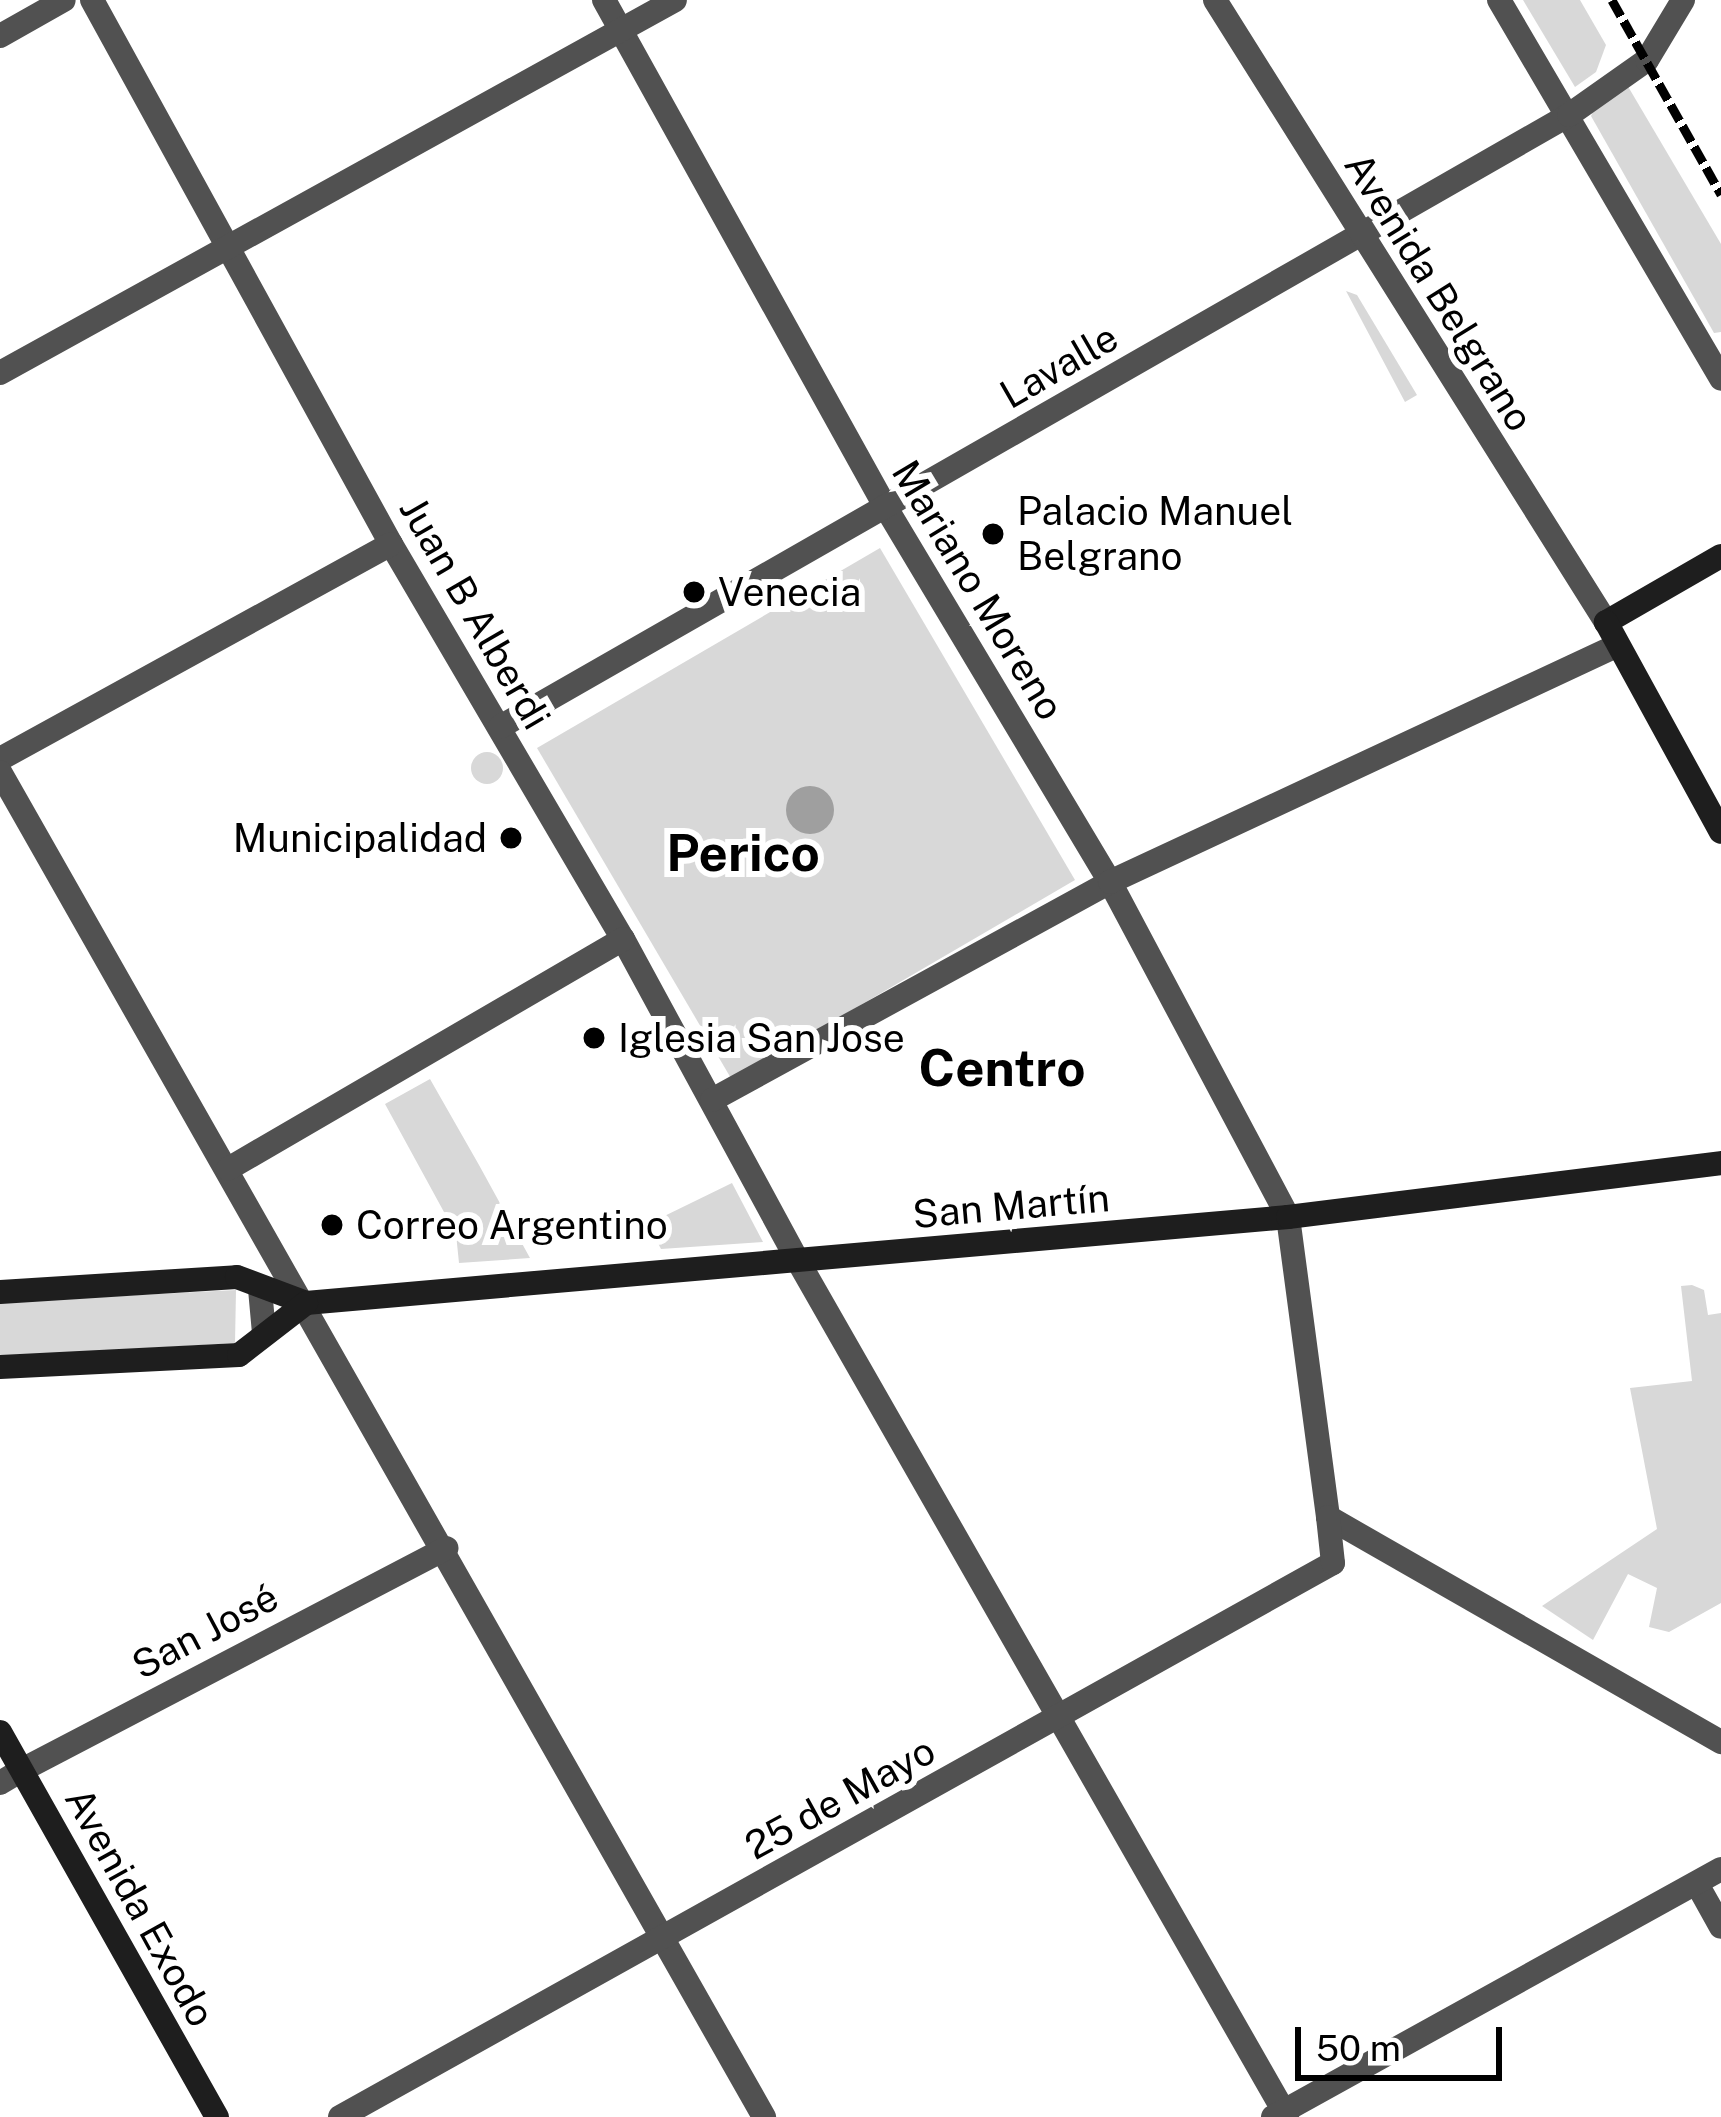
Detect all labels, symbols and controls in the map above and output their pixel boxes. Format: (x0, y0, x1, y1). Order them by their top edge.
street label: Avenida Belgrano (1335, 144, 1543, 440)
street label: Lavalle (992, 314, 1126, 418)
street label: Mariano Moreno (882, 452, 1074, 728)
street label: Juan B Alberdi (390, 489, 560, 737)
place label: Palacio Manuel Belgrano (1017, 489, 1293, 580)
marker: Palacio Manuel Belgrano (980, 521, 1006, 547)
place label: Venecia (718, 569, 861, 615)
marker: Venecia (681, 579, 707, 605)
place label: Municipalidad (233, 815, 487, 861)
district label: Perico (666, 822, 820, 884)
marker: Municipalidad (498, 825, 524, 851)
place label: Iglesia San Jose (618, 1015, 905, 1061)
marker: Iglesia San Jose (581, 1025, 607, 1051)
district label: Centro (919, 1037, 1085, 1099)
street label: San Martín (911, 1174, 1111, 1238)
place label: Correo Argentino (356, 1202, 668, 1248)
marker: Correo Argentino (319, 1212, 345, 1238)
street label: San José (124, 1573, 286, 1689)
street label: 25 de Mayo (737, 1727, 943, 1869)
street label: Avenida Exodo (55, 1779, 225, 2035)
scale bar (1301, 2003, 1508, 2077)
text: 50 m (1316, 2027, 1401, 2069)

